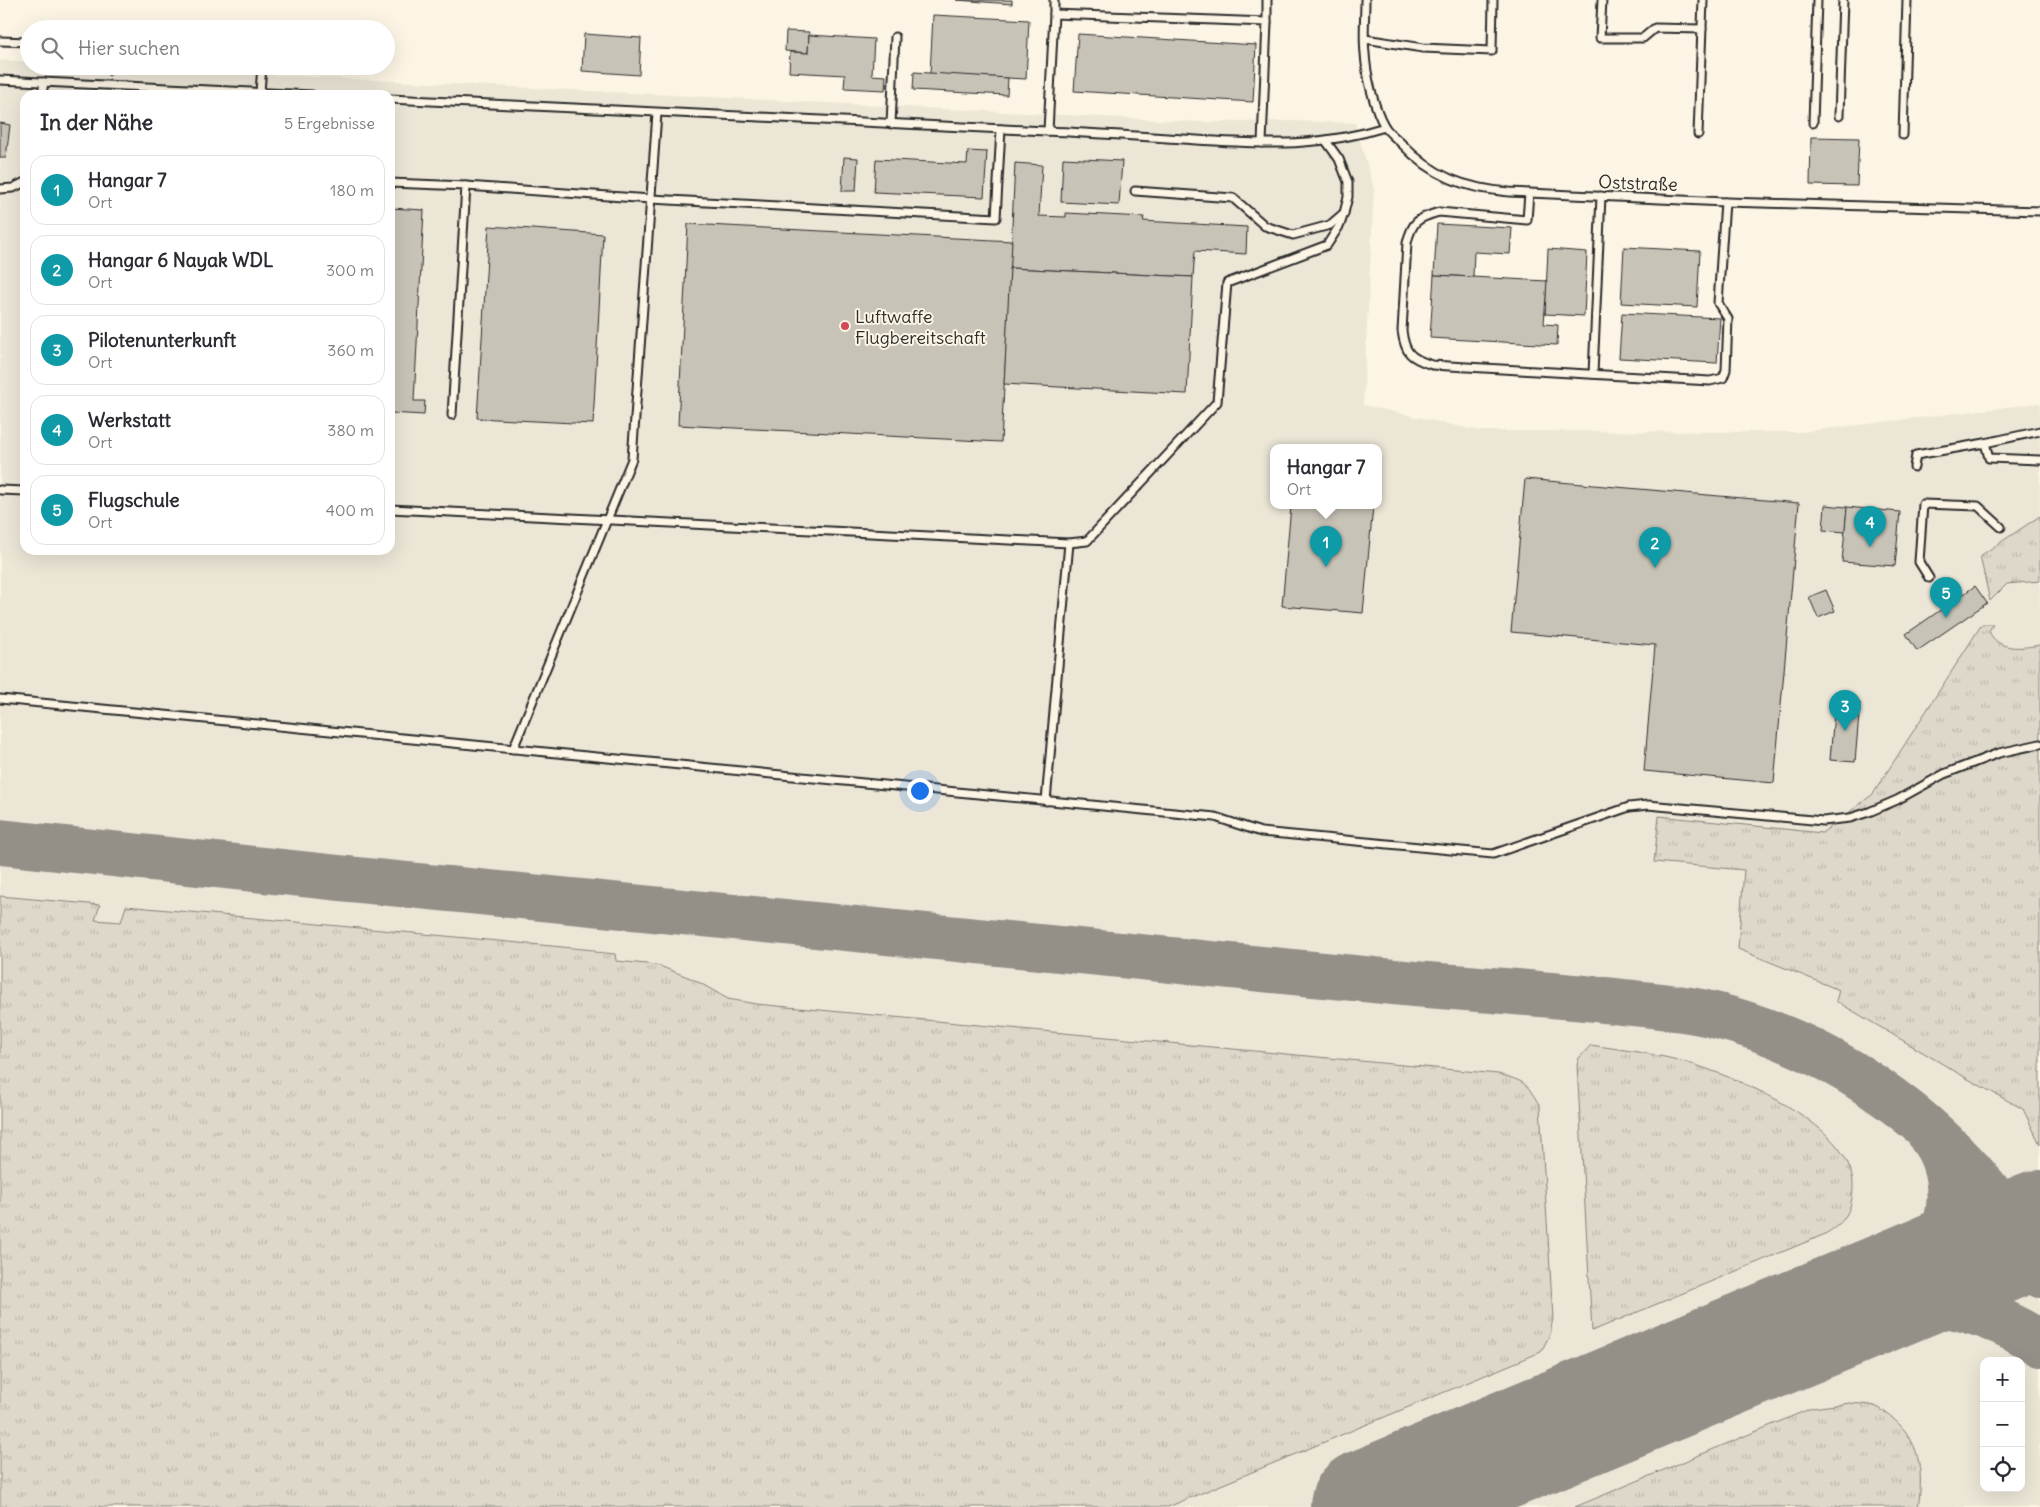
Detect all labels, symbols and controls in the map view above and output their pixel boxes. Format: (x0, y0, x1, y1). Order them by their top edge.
search box (20, 20, 395, 75)
icon: search (38, 34, 66, 62)
text: Hier suchen (78, 36, 180, 60)
text: In der Nähe (40, 109, 153, 136)
text: 5 Ergebnisse (284, 113, 375, 133)
text: Hangar 7 (88, 168, 167, 192)
street label: Oststraße (1598, 170, 1678, 196)
text: 1 (54, 180, 60, 200)
text: 180 m (330, 180, 374, 200)
text: Ort (88, 192, 112, 212)
text: Hangar 6 Nayak WDL (88, 248, 273, 272)
text: 2 (53, 260, 61, 280)
text: 300 m (326, 260, 374, 280)
text: Ort (88, 272, 112, 292)
place label: Luftwaffe Flugbereitschaft (855, 305, 986, 349)
marker: Luftwaffe Flugbereitschaft (839, 320, 851, 332)
text: Pilotenunterkunft (88, 328, 236, 352)
text: 3 (52, 340, 62, 360)
text: 360 m (327, 340, 374, 360)
text: Ort (88, 352, 112, 372)
text: Werkstatt (88, 408, 171, 432)
text: 4 (52, 420, 62, 440)
text: 380 m (327, 420, 374, 440)
text: Ort (88, 432, 112, 452)
popup (1270, 444, 1382, 509)
text: Hangar 7 (1287, 455, 1365, 479)
text: Ort (1287, 479, 1311, 499)
text: Flugschule (88, 488, 179, 512)
text: 5 (52, 500, 62, 520)
text: 400 m (326, 500, 374, 520)
pin: 4 (1854, 506, 1886, 547)
text: Ort (88, 512, 112, 532)
pin: 1 (1310, 526, 1342, 567)
pin: 2 (1639, 527, 1671, 568)
pin: 5 (1930, 577, 1962, 618)
pin: 3 (1829, 690, 1861, 731)
your location (907, 778, 933, 804)
map controls (1980, 1357, 2025, 1492)
button: + (1980, 1357, 2025, 1402)
button: − (1980, 1402, 2025, 1447)
button: locate (1980, 1447, 2025, 1492)

